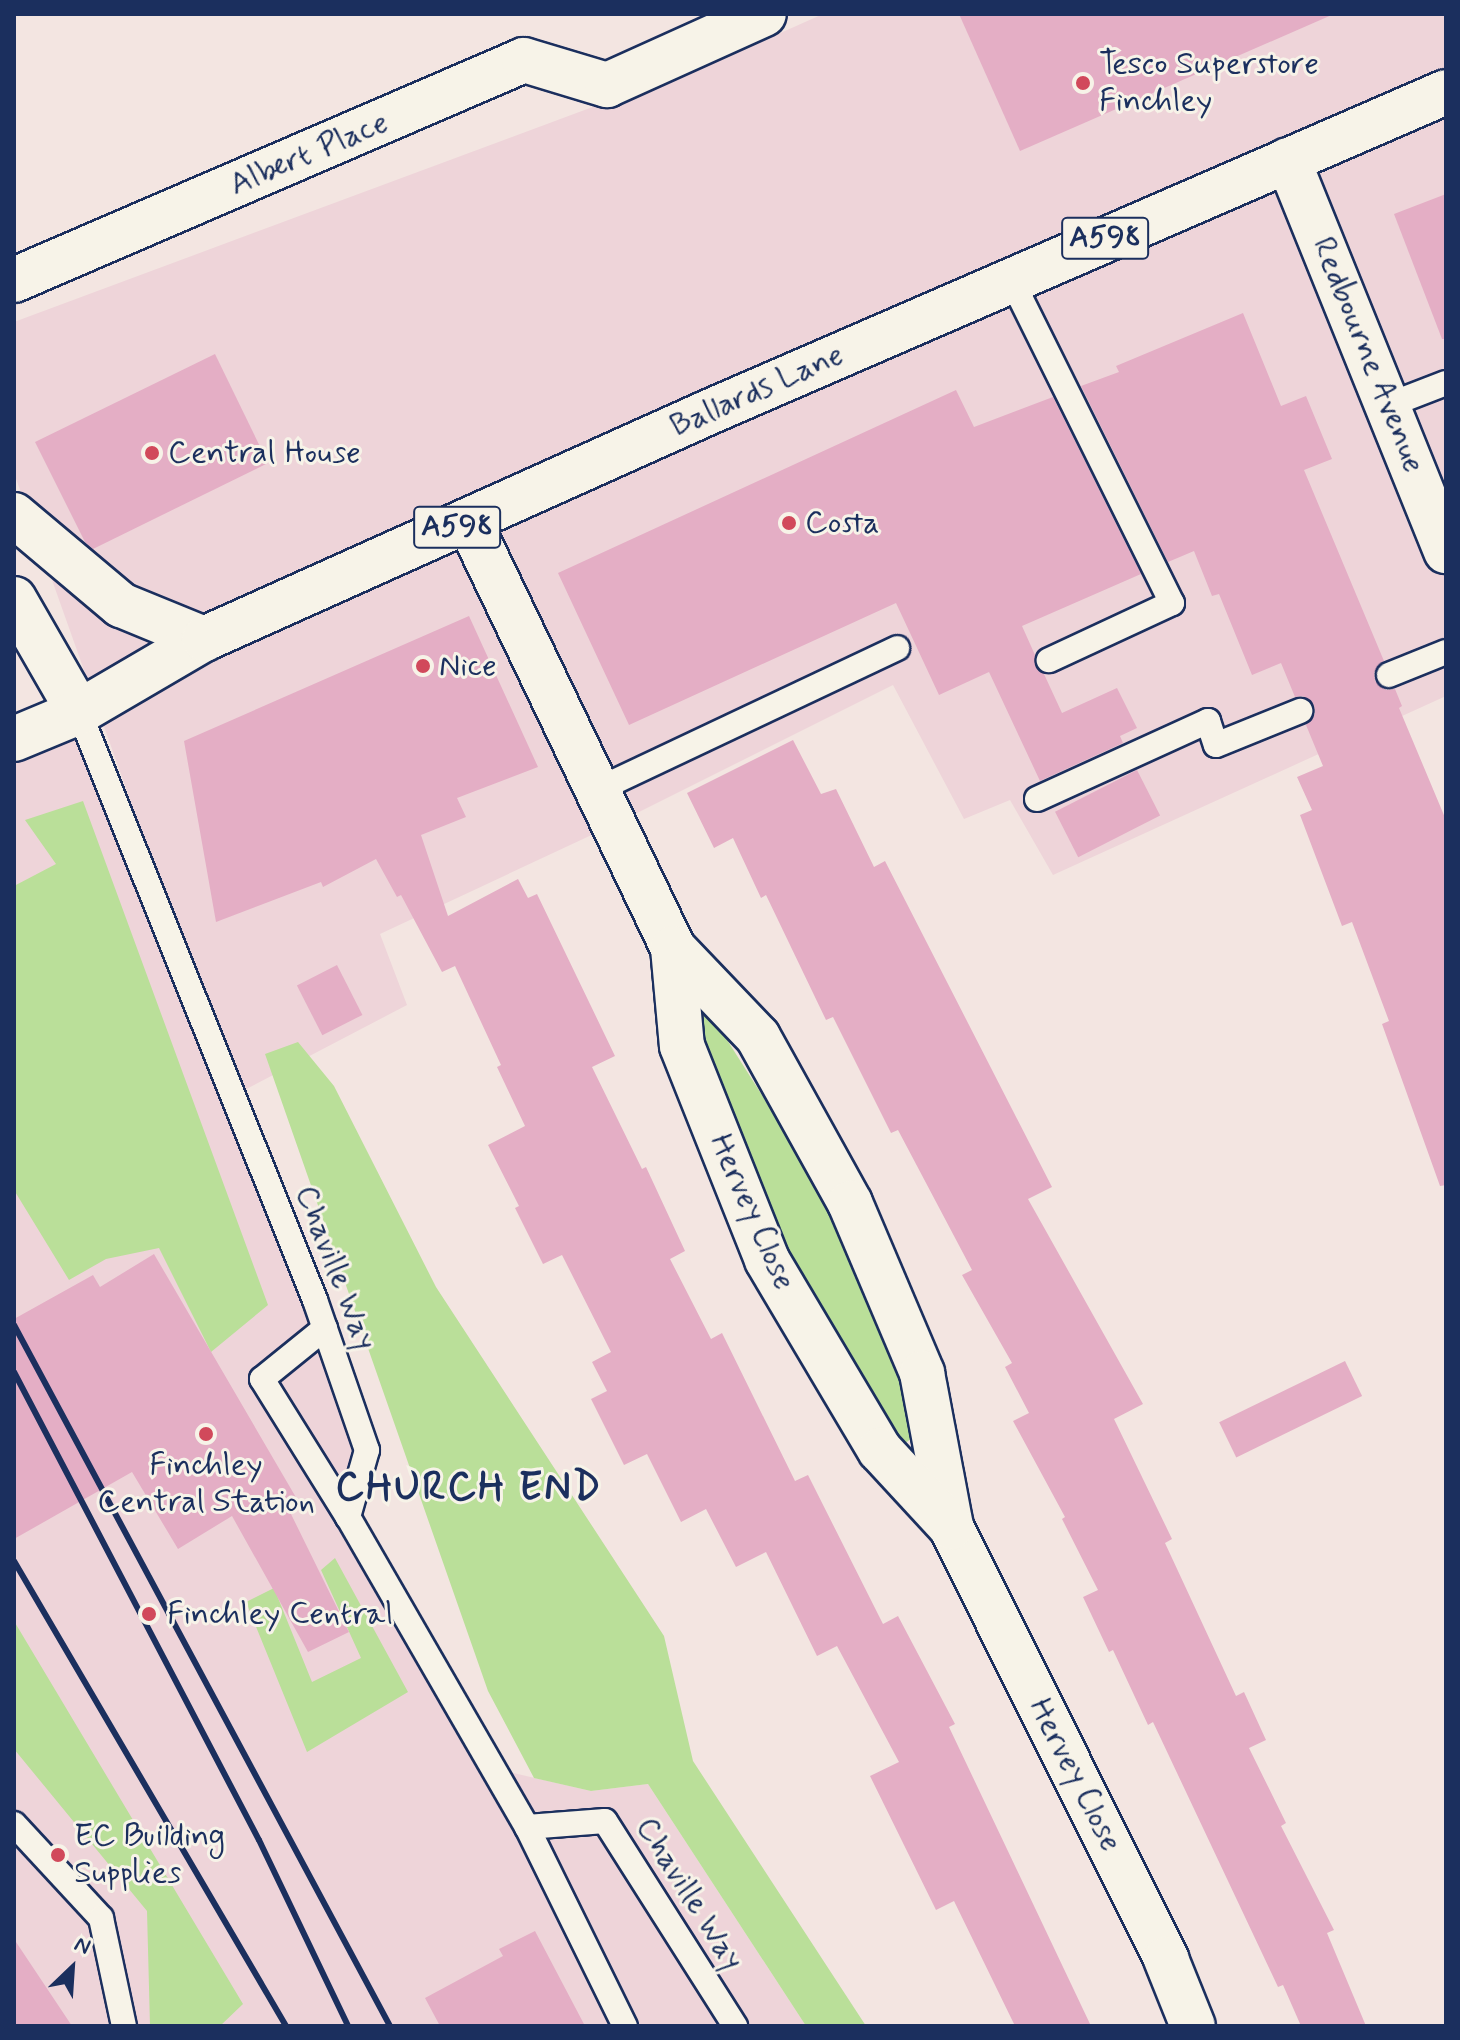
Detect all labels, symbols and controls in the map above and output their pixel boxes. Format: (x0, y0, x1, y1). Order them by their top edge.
place label: Tesco Superstore Finchley (1099, 46, 1314, 121)
marker: Tesco Superstore Finchley (1074, 74, 1092, 92)
street label: Albert Place (226, 104, 392, 204)
road number: A598 (1061, 212, 1149, 264)
street label: Redbourne Avenue (1303, 230, 1433, 480)
street label: Ballards Lane (665, 336, 849, 446)
place label: Central House (168, 434, 360, 472)
marker: Central House (143, 444, 161, 462)
road number: A598 (413, 501, 501, 553)
place label: Costa (805, 504, 879, 542)
marker: Costa (780, 514, 798, 532)
place label: Nice (439, 647, 497, 685)
marker: Nice (414, 657, 432, 675)
street label: Hervey Close (699, 1126, 805, 1298)
street label: Chaville Way (285, 1178, 385, 1358)
marker: Finchley Central Station (197, 1425, 215, 1443)
place label: Finchley Central Station (101, 1447, 311, 1522)
district label: CHURCH END (338, 1464, 600, 1512)
place label: Finchley Central (167, 1595, 396, 1633)
marker: Finchley Central (138, 1603, 160, 1625)
street label: Hervey Close (1019, 1690, 1131, 1860)
street label: Chaville Way (626, 1808, 752, 1980)
place label: EC Building Supplies (74, 1818, 230, 1893)
marker: EC Building Supplies (49, 1846, 67, 1864)
north arrow (32, 1928, 112, 2008)
text: N (70, 1930, 95, 1962)

